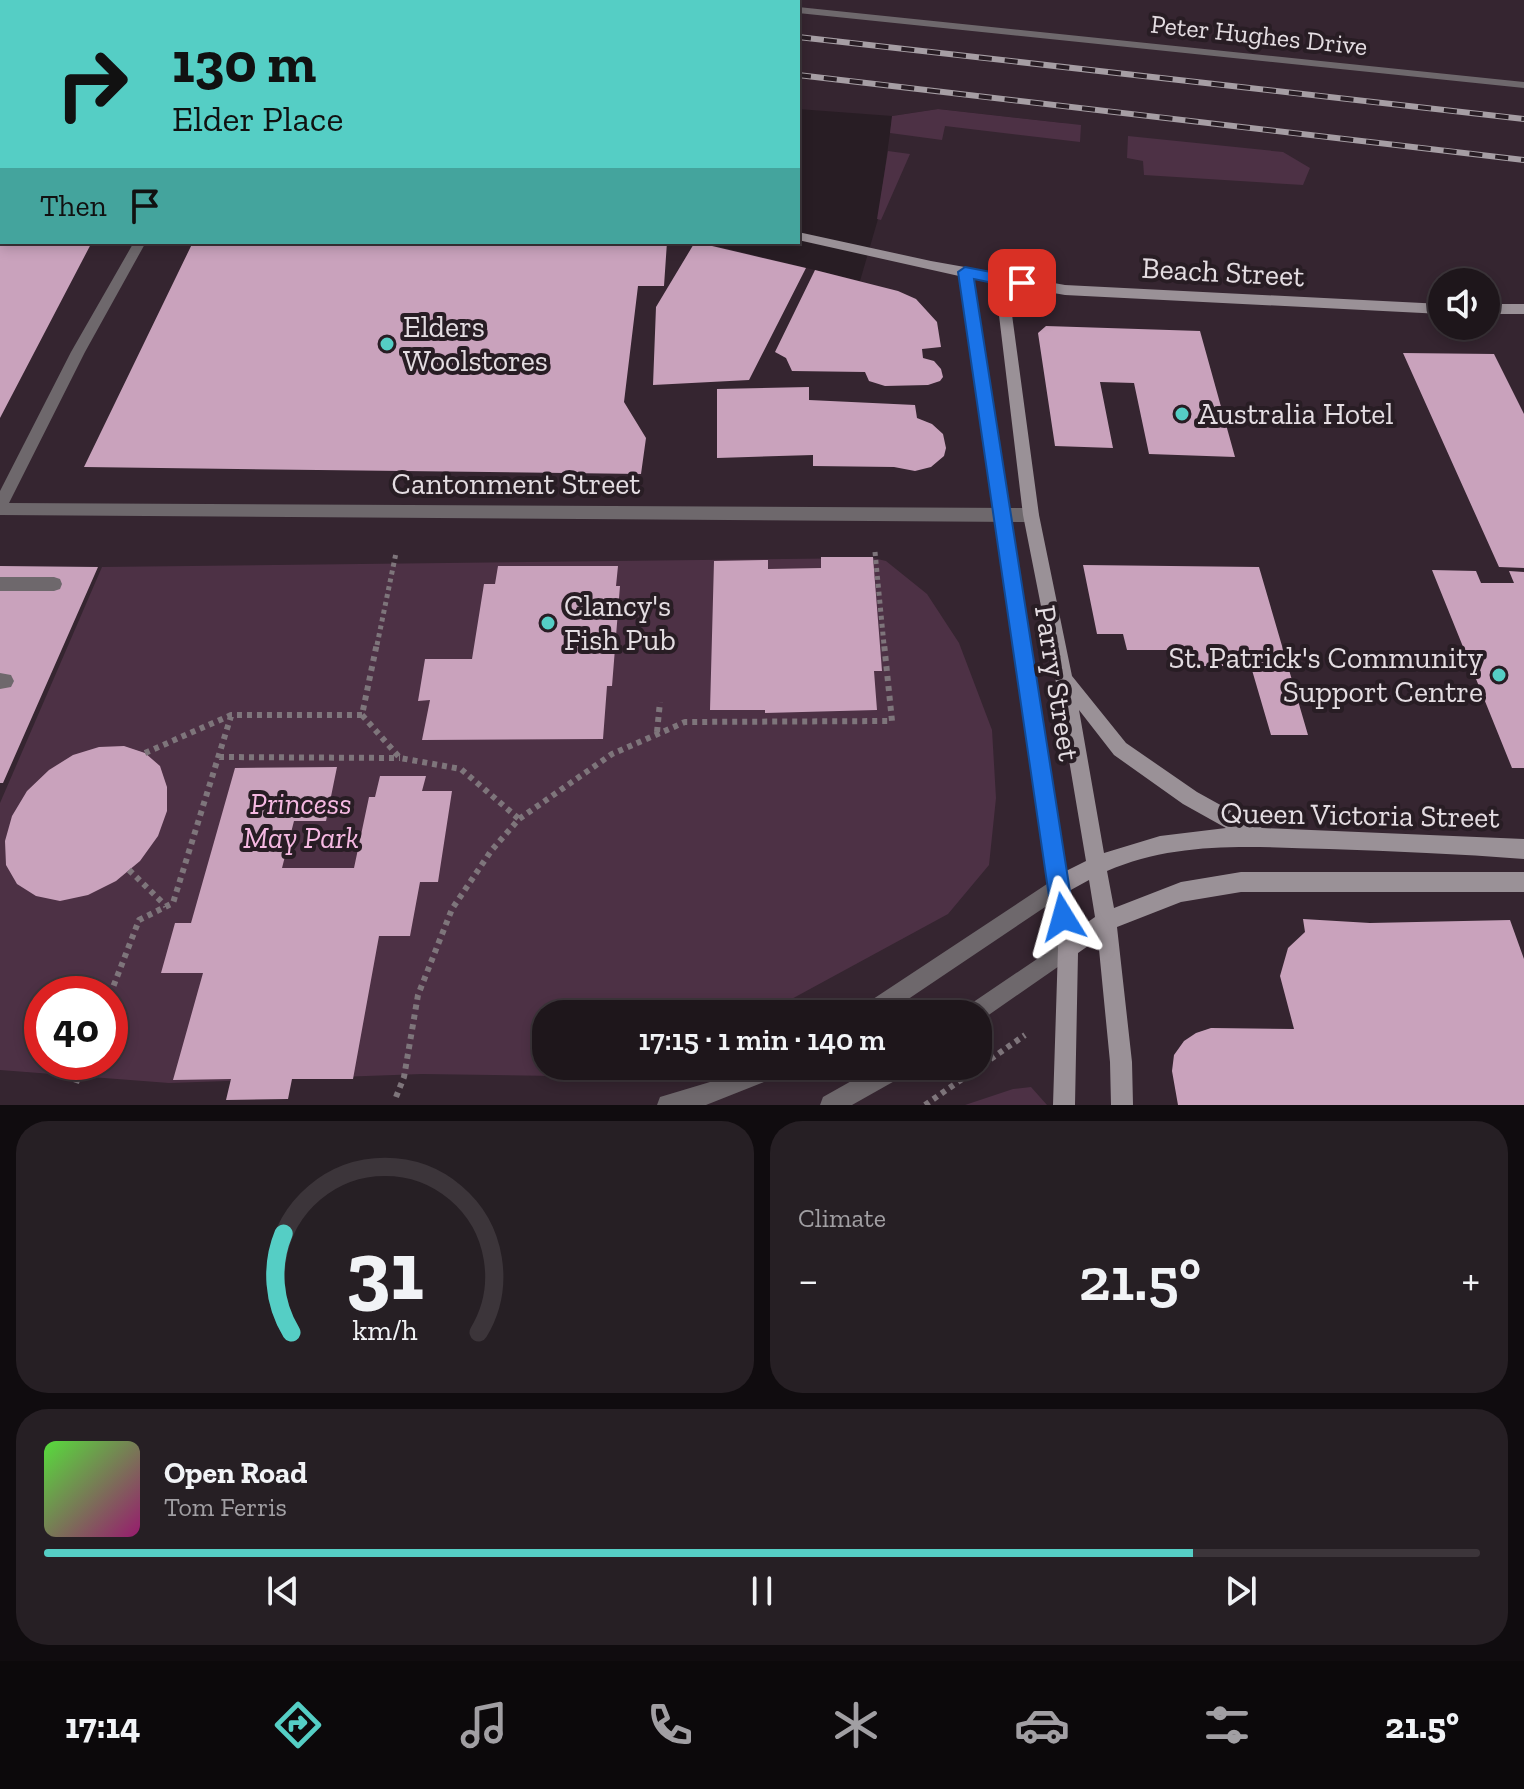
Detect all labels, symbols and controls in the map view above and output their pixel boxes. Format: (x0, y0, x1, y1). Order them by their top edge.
street label: Peter Hughes Drive (1149, 8, 1369, 62)
text: 130 m (172, 29, 316, 96)
icon: right (40, 32, 144, 136)
text: Elder Place (172, 97, 343, 140)
icon: arrive (123, 184, 167, 228)
text: Then (40, 188, 107, 224)
pin (988, 249, 1056, 317)
street label: Beach Street (1141, 250, 1305, 294)
icon: arrive (1000, 261, 1044, 305)
map controls (1428, 268, 1500, 340)
button: sound (1428, 268, 1500, 340)
place label: Elders Woolstores (403, 309, 548, 379)
marker: Elders Woolstores (378, 335, 396, 353)
place label: Australia Hotel (1198, 396, 1393, 432)
marker: Australia Hotel (1173, 405, 1191, 423)
street label: Cantonment Street (392, 466, 640, 502)
place label: Clancy's Fish Pub (564, 588, 676, 658)
street label: Parry Street (1027, 603, 1087, 763)
marker: Clancy's Fish Pub (539, 614, 557, 632)
place label: St. Patrick's Community Support Centre (1169, 640, 1484, 710)
marker: St. Patrick's Community Support Centre (1490, 666, 1508, 684)
park label: Princess May Park (243, 786, 359, 856)
street label: Queen Victoria Street (1220, 795, 1500, 835)
position arrow (1021, 875, 1105, 959)
speed limit sign: 40 (24, 976, 128, 1080)
text: 17:15 · 1 min · 140 m (639, 1022, 885, 1058)
text: Climate (798, 1202, 886, 1234)
text: 31 (346, 1220, 424, 1320)
text: 21.5° (1079, 1243, 1201, 1315)
text: − (798, 1253, 819, 1306)
text: + (1461, 1253, 1480, 1306)
text: km/h (352, 1313, 418, 1347)
text: Open Road (164, 1455, 307, 1491)
text: Tom Ferris (164, 1491, 287, 1523)
icon: previous (261, 1569, 305, 1613)
icon: pause (740, 1569, 784, 1613)
icon: next (1219, 1569, 1263, 1613)
icon: directions (270, 1697, 326, 1753)
icon: music (456, 1697, 512, 1753)
icon: phone (642, 1697, 698, 1753)
icon: climate (828, 1697, 884, 1753)
icon: car (1014, 1697, 1070, 1753)
icon: filters (1199, 1697, 1255, 1753)
text: 17:14 (65, 1704, 141, 1747)
text: 21.5° (1385, 1704, 1459, 1747)

